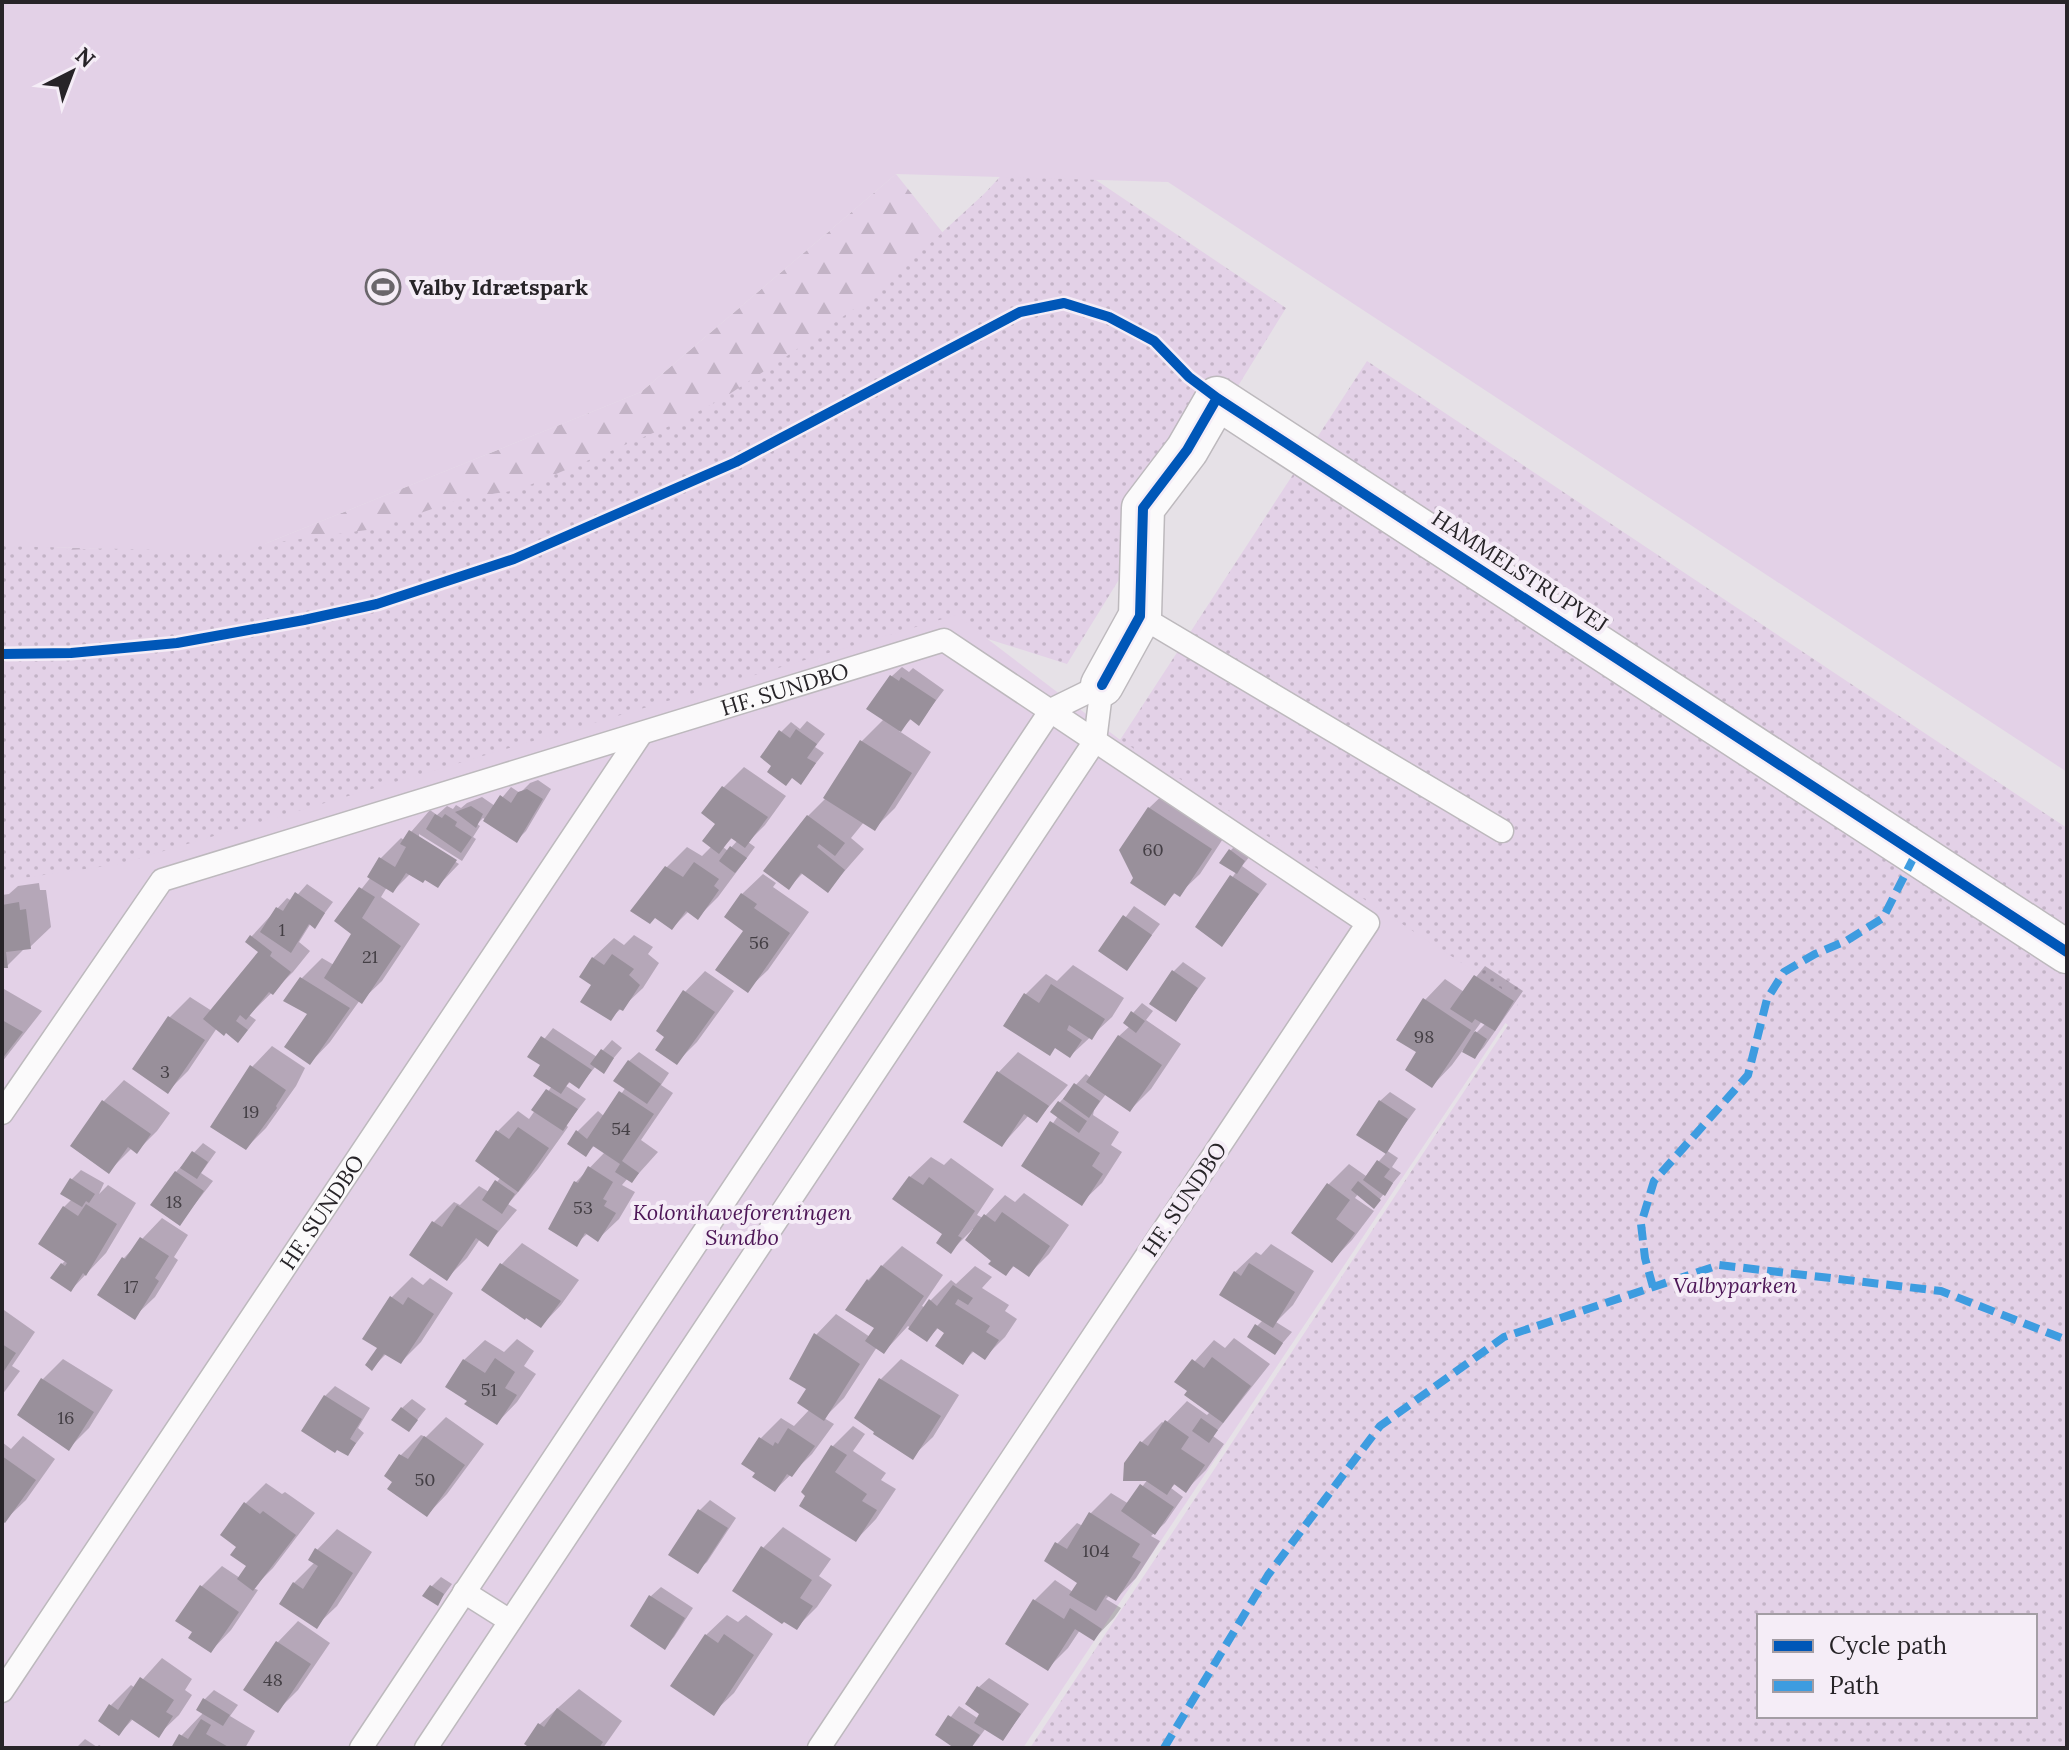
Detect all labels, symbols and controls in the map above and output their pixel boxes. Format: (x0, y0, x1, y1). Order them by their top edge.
north arrow (32, 32, 112, 112)
text: N (70, 41, 101, 73)
sports icon: Valby Idrætspark (364, 268, 402, 306)
place label: Valby Idrætspark (409, 273, 588, 301)
street label: HAMMELSTRUPVEJ (1427, 504, 1613, 638)
street label: HF. SUNDBO (717, 656, 852, 722)
house number: 60 (1142, 838, 1164, 861)
house number: 1 (279, 918, 285, 941)
house number: 56 (749, 931, 769, 954)
house number: 21 (362, 945, 378, 968)
house number: 98 (1414, 1025, 1434, 1048)
house number: 3 (160, 1060, 170, 1083)
house number: 19 (243, 1100, 259, 1123)
house number: 54 (611, 1117, 631, 1140)
street label: HF. SUNDBO (1135, 1136, 1233, 1262)
street label: HF. SUNDBO (273, 1149, 370, 1275)
house number: 18 (166, 1190, 182, 1213)
house number: 53 (573, 1196, 593, 1219)
park label: Kolonihaveforeningen Sundbo (633, 1198, 852, 1251)
park label: Valbyparken (1673, 1271, 1797, 1299)
house number: 17 (124, 1275, 138, 1298)
house number: 51 (481, 1378, 497, 1401)
house number: 16 (58, 1406, 74, 1429)
house number: 50 (415, 1468, 436, 1491)
house number: 104 (1082, 1539, 1110, 1562)
legend (1757, 1614, 2037, 1718)
text: Cycle path (1829, 1630, 1947, 1661)
house number: 48 (263, 1668, 283, 1691)
text: Path (1829, 1670, 1879, 1701)

